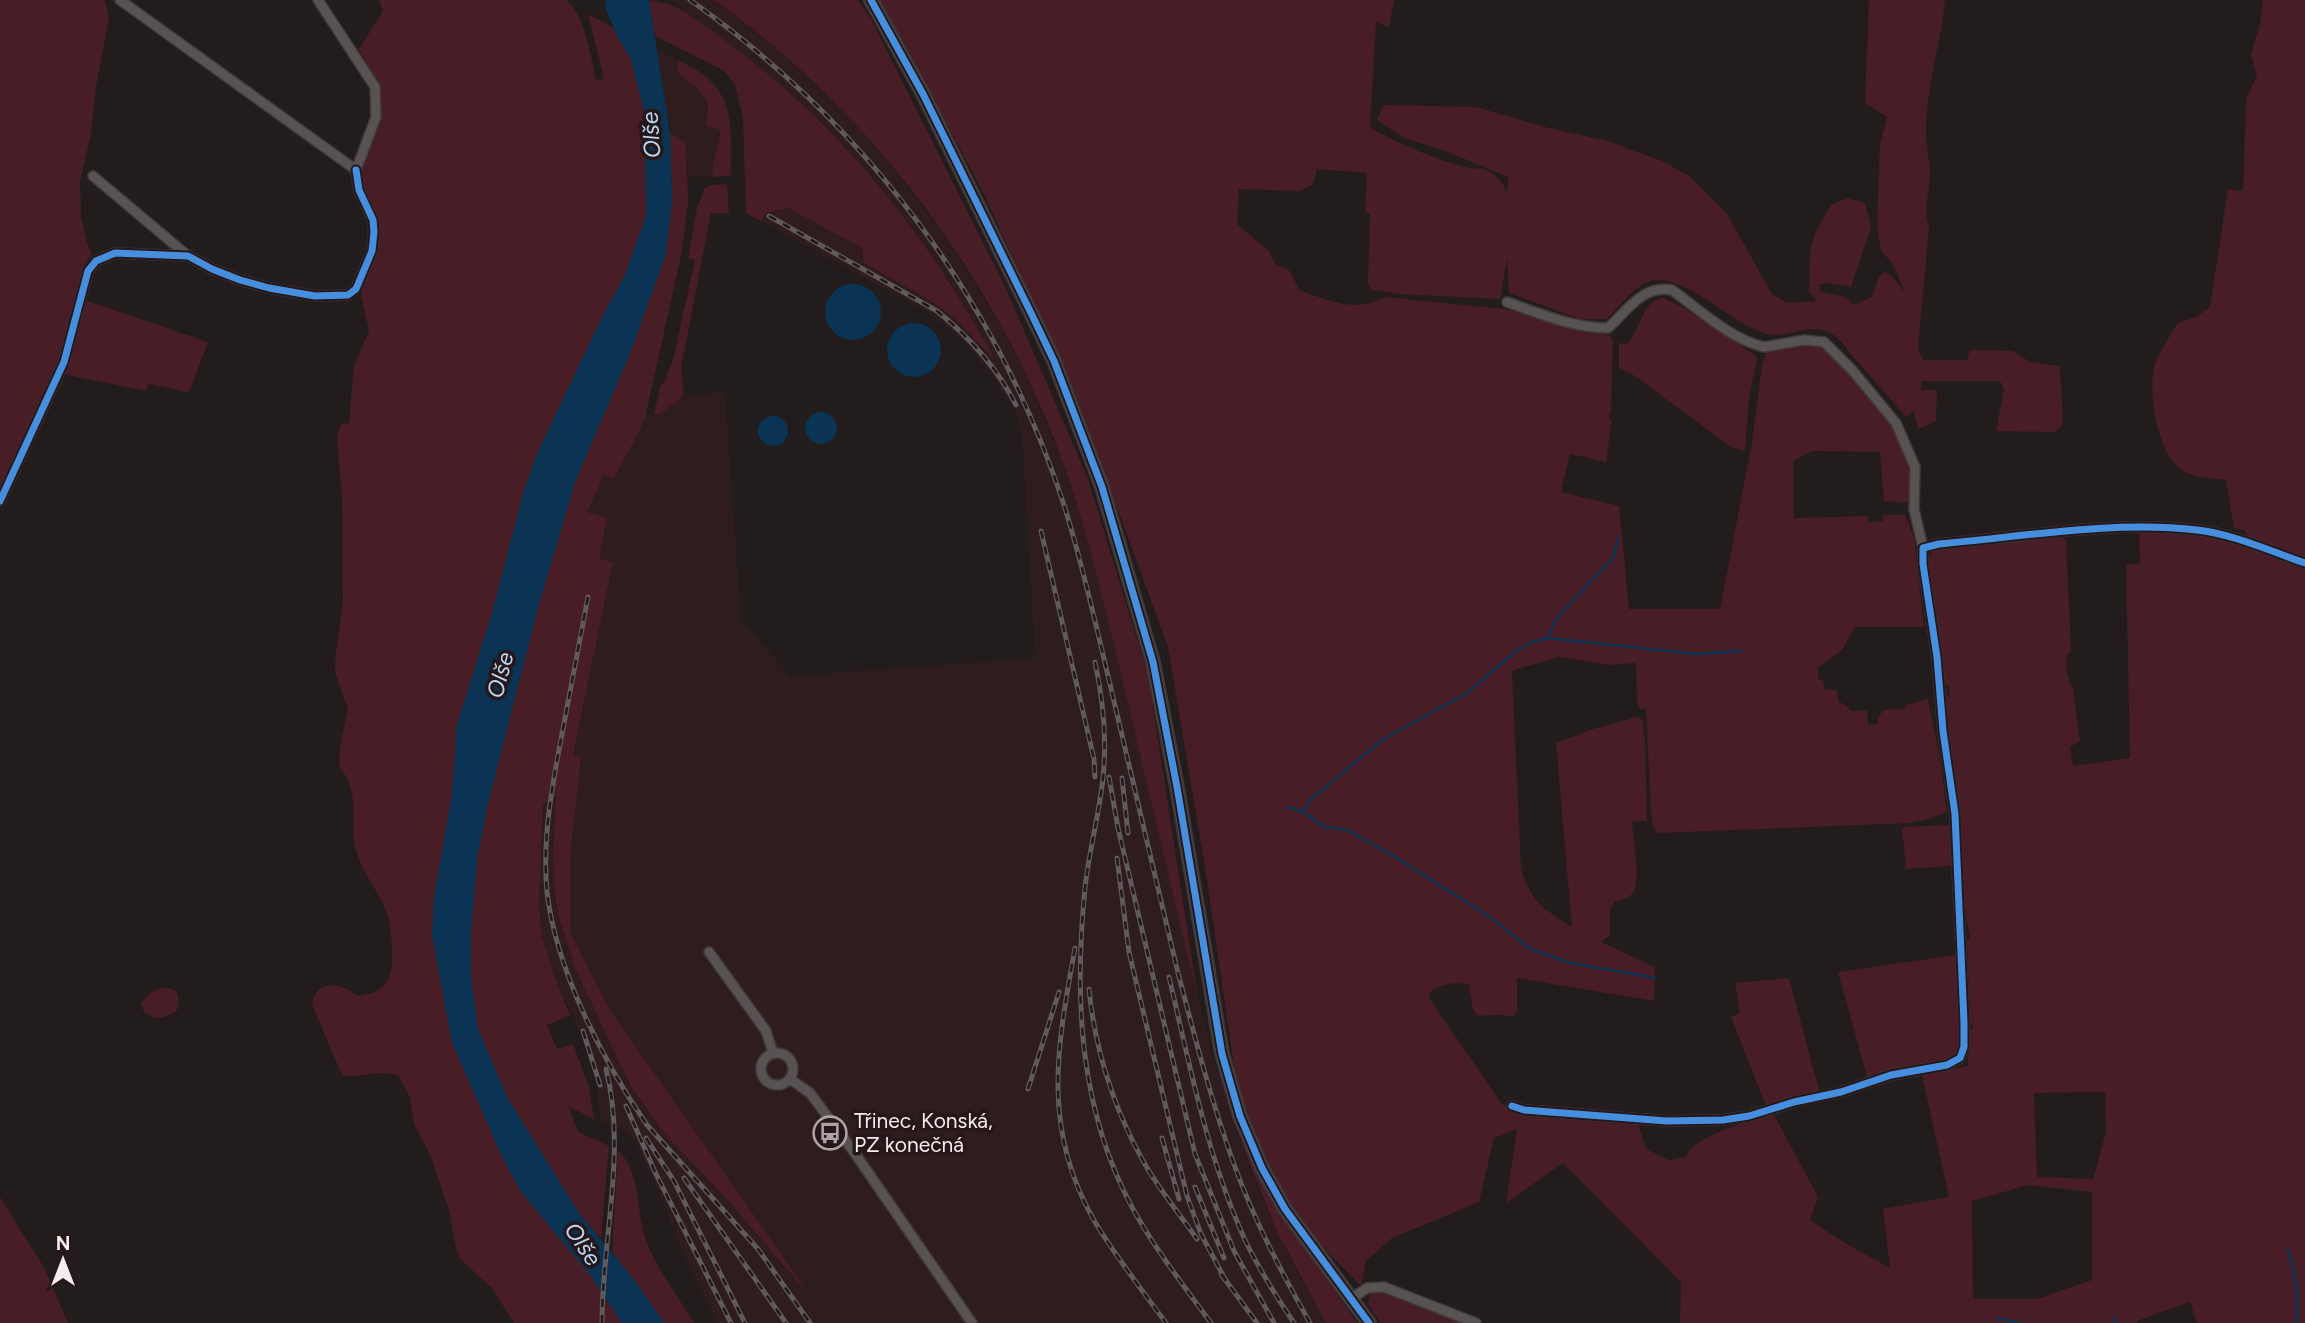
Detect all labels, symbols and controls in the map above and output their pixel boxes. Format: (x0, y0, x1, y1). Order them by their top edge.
water label: Olše (635, 110, 667, 159)
water label: Olše (480, 649, 520, 701)
place label: Třinec, Konská, PZ konečná (854, 1108, 993, 1157)
bus stop icon: Třinec, Konská, PZ konečná (811, 1114, 849, 1152)
water label: Olše (558, 1217, 608, 1271)
north arrow (28, 1225, 98, 1295)
text: N (56, 1232, 70, 1255)

